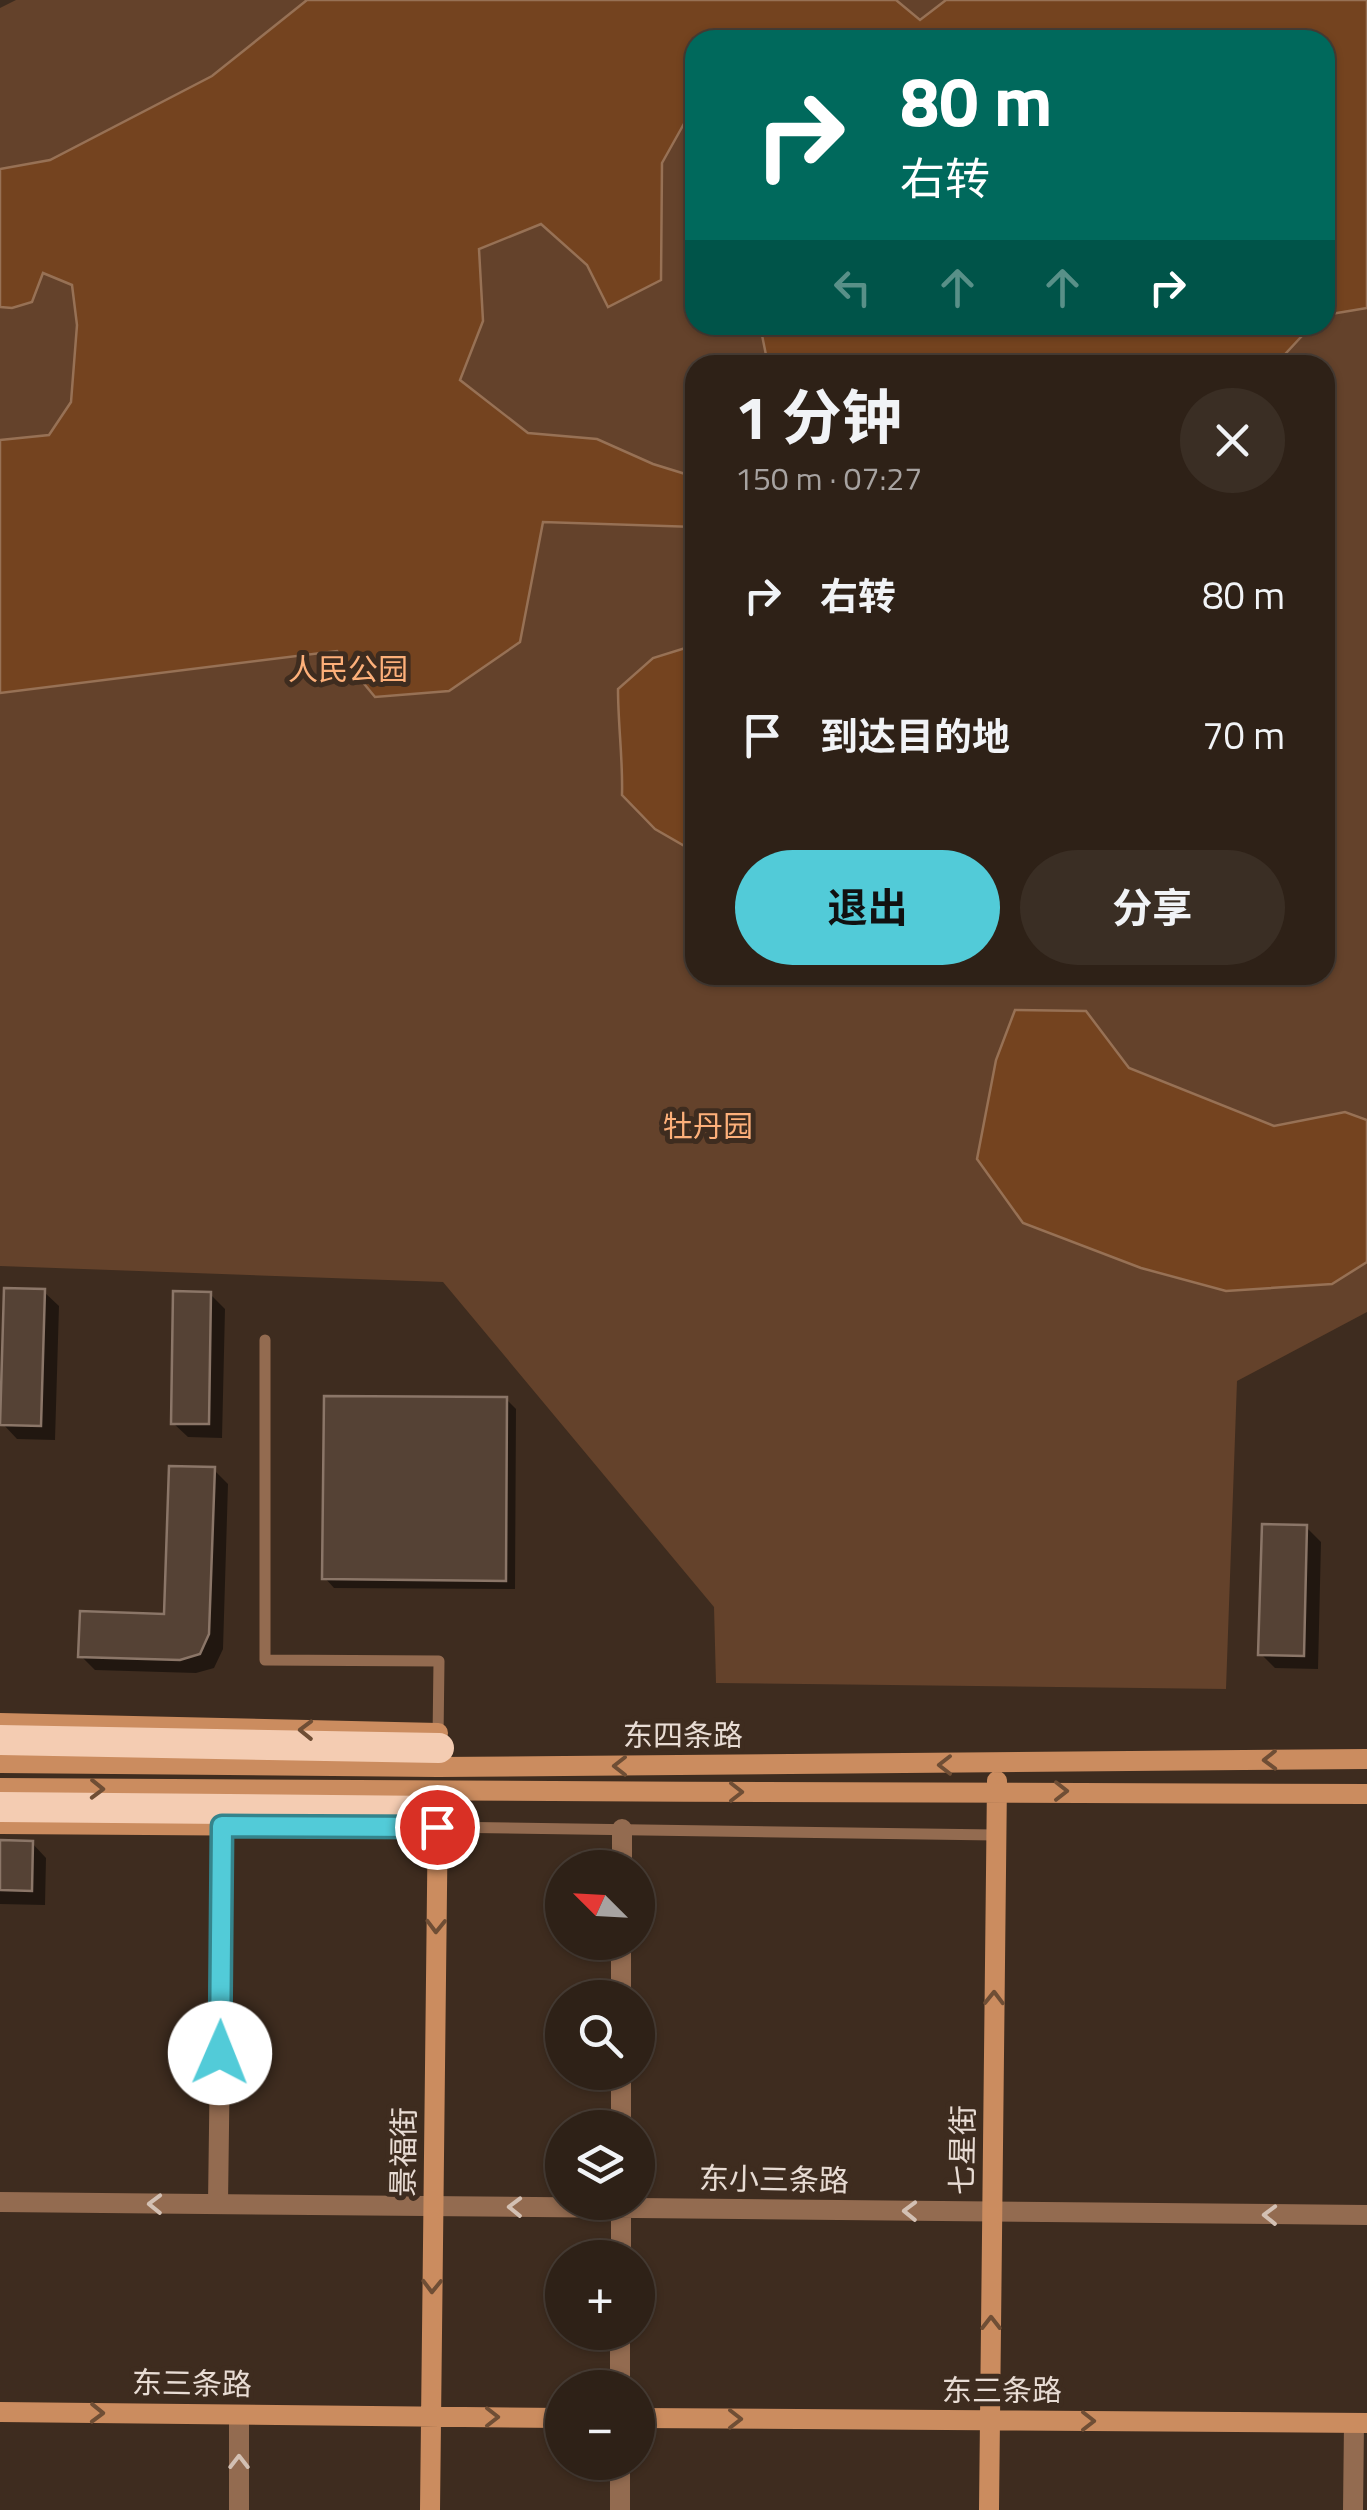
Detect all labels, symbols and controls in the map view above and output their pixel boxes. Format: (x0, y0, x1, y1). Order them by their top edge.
text: 80 m (900, 47, 1053, 153)
icon: right (735, 70, 865, 200)
text: 右转 (900, 144, 990, 212)
icon: left (825, 260, 880, 315)
icon: ahead (930, 260, 985, 315)
icon: ahead (1035, 260, 1090, 315)
icon: right (1140, 260, 1195, 315)
text: 1 分钟 (735, 371, 902, 462)
button: close (1180, 388, 1285, 493)
text: 150 m · 07:27 (735, 454, 922, 502)
text: 80 m (1202, 566, 1285, 624)
text: 右转 (820, 567, 896, 625)
icon: right (735, 568, 790, 623)
park label: 人民公园 (288, 646, 408, 692)
text: 70 m (1202, 706, 1285, 764)
text: 到达目的地 (820, 707, 1010, 765)
icon: arrive (735, 708, 790, 763)
button: 退出 (735, 850, 1000, 965)
button: 分享 (1020, 850, 1285, 965)
park label: 牡丹园 (663, 1103, 753, 1149)
street label: 东四条路 (623, 1712, 743, 1758)
one-way arrow (297, 1719, 313, 1740)
one-way arrow (1261, 1749, 1276, 1771)
one-way arrow (936, 1754, 952, 1775)
one-way arrow (611, 1755, 626, 1777)
one-way arrow (90, 1779, 106, 1800)
one-way arrow (1054, 1780, 1069, 1802)
one-way arrow (728, 1781, 744, 1803)
pin (395, 1785, 480, 1870)
icon: arrive (410, 1800, 465, 1855)
north arrow (545, 1850, 655, 1960)
map controls (545, 1850, 655, 2480)
one-way arrow (425, 1920, 447, 1935)
button: search (545, 1980, 655, 2090)
one-way arrow (983, 1990, 1005, 2006)
position arrow (168, 2001, 272, 2105)
street label: 七星街 (938, 2105, 986, 2195)
street label: 景福街 (379, 2107, 427, 2197)
button: layers (545, 2110, 655, 2220)
street label: 东小三条路 (699, 2155, 849, 2203)
one-way arrow (146, 2193, 162, 2215)
one-way arrow (506, 2196, 522, 2218)
one-way arrow (901, 2200, 916, 2222)
one-way arrow (1261, 2204, 1277, 2225)
button: + (545, 2240, 655, 2350)
one-way arrow (422, 2279, 443, 2295)
one-way arrow (980, 2315, 1002, 2330)
street label: 东三条路 (132, 2359, 252, 2407)
street label: 东三条路 (942, 2367, 1062, 2413)
button: − (545, 2370, 655, 2480)
one-way arrow (90, 2402, 106, 2424)
one-way arrow (486, 2406, 501, 2428)
one-way arrow (728, 2408, 743, 2430)
one-way arrow (1080, 2410, 1096, 2432)
one-way arrow (228, 2454, 250, 2470)

